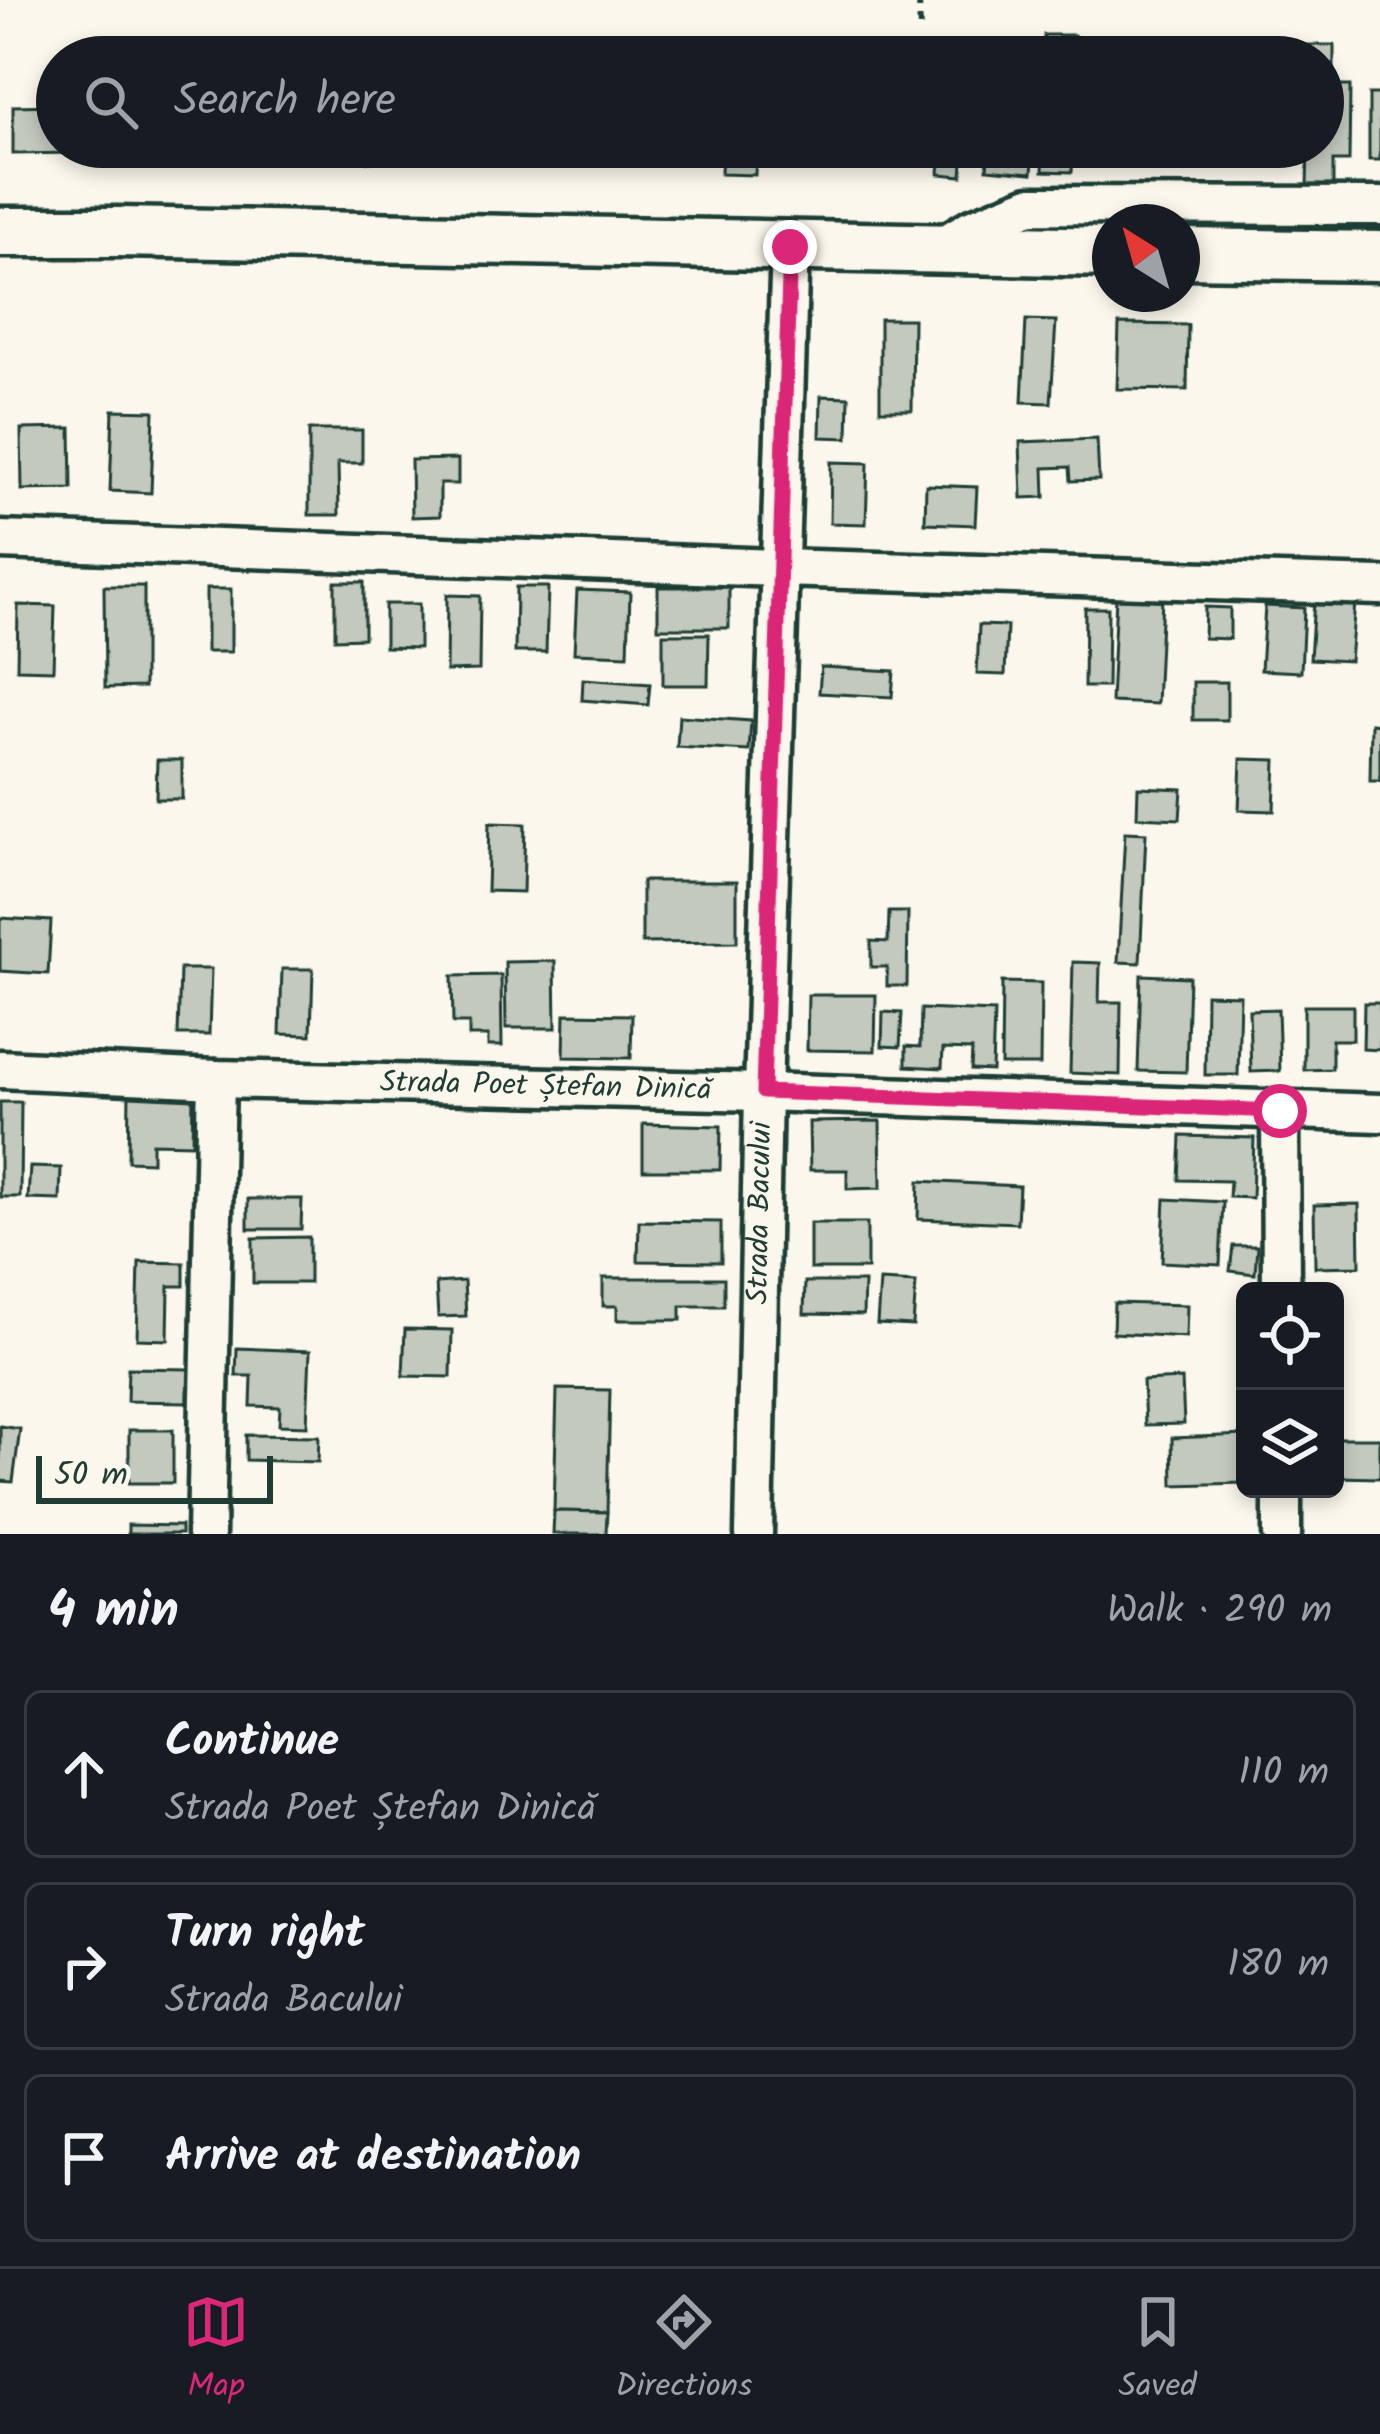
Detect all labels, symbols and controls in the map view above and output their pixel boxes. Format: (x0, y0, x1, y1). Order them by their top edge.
search box (36, 36, 1344, 168)
text: Search here (174, 66, 396, 138)
icon: search (78, 69, 144, 135)
north arrow (1092, 204, 1200, 312)
route end (763, 220, 817, 274)
street label: Strada Poet Ștefan Dinică (379, 1059, 715, 1115)
route start (1253, 1084, 1307, 1138)
street label: Strada Bacului (735, 1119, 786, 1305)
map controls (1236, 1282, 1344, 1498)
button: locate (1236, 1282, 1344, 1390)
button: layers (1236, 1390, 1344, 1498)
scale bar (36, 1450, 273, 1503)
text: 50 m (54, 1450, 128, 1503)
text: 4 min (48, 1572, 179, 1653)
text: Walk · 290 m (1107, 1581, 1332, 1643)
text: Continue (165, 1707, 339, 1779)
icon: ahead (51, 1741, 117, 1807)
text: 110 m (1238, 1743, 1329, 1805)
text: Strada Poet Ștefan Dinică (165, 1779, 596, 1841)
text: Turn right (165, 1899, 365, 1971)
icon: right (51, 1933, 117, 1999)
text: 180 m (1227, 1935, 1329, 1997)
text: Strada Bacului (165, 1971, 402, 2033)
text: Arrive at destination (165, 2122, 581, 2194)
icon: arrive (51, 2125, 117, 2191)
tab: Map (183, 2289, 249, 2414)
tab: Directions (615, 2289, 752, 2414)
tab: Saved (1119, 2289, 1197, 2414)

